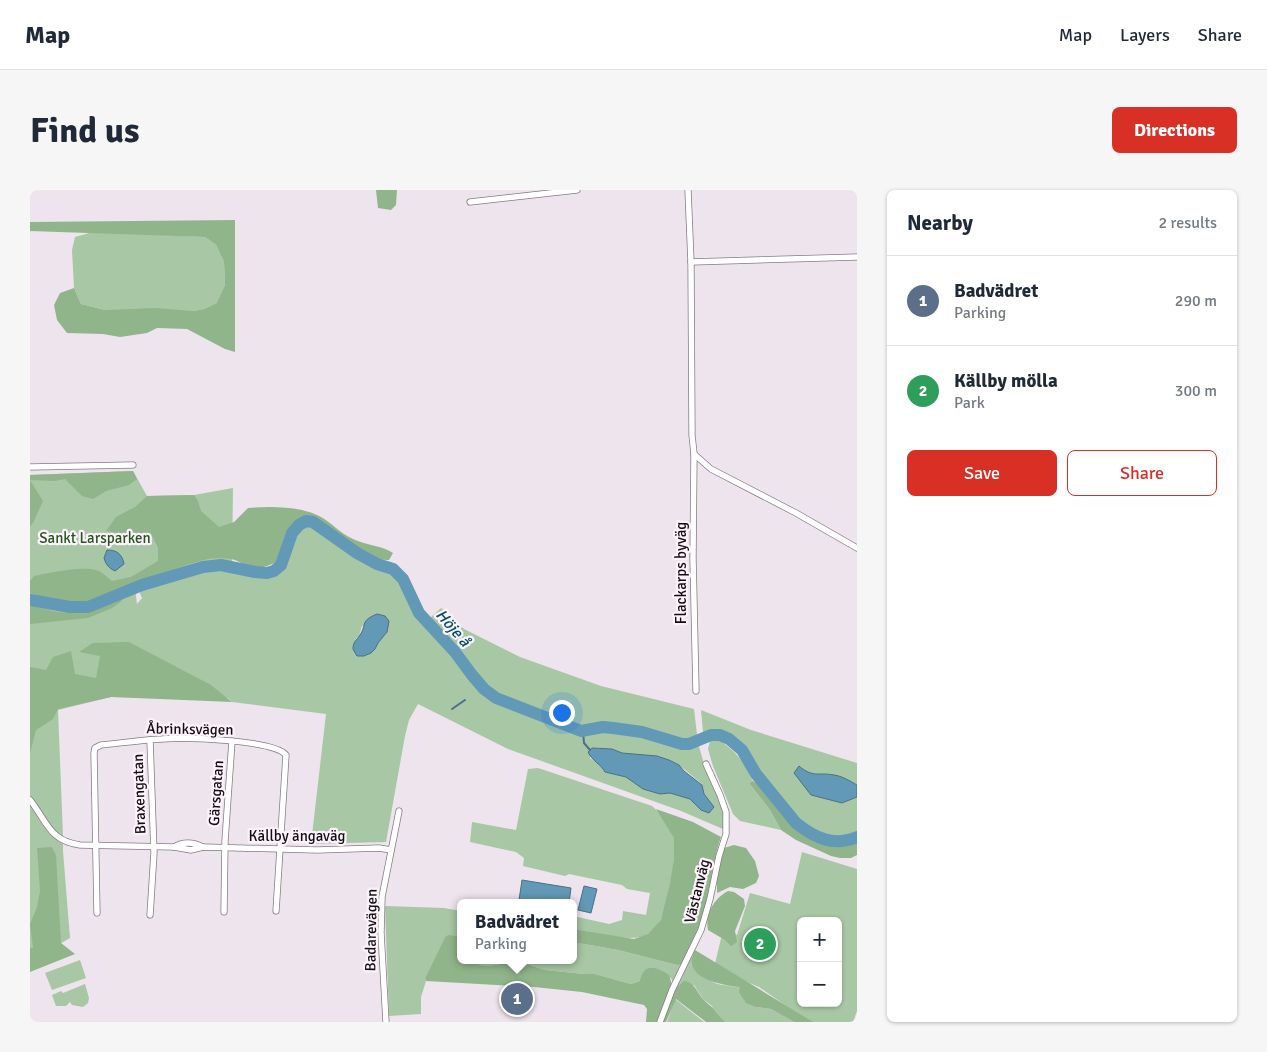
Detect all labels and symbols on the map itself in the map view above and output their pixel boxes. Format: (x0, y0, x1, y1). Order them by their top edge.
street label: Flackarps byväg (672, 522, 690, 624)
park label: Sankt Larsparken (39, 529, 151, 547)
water label: Höje å (431, 605, 475, 652)
your location (549, 700, 575, 726)
street label: Åbrinksvägen (146, 719, 234, 739)
street label: Braxengatan (129, 753, 149, 835)
street label: Gärsgatan (205, 760, 227, 826)
street label: Källby ängaväg (249, 827, 345, 845)
street label: Västanväg (680, 857, 714, 925)
street label: Badarevägen (361, 888, 381, 972)
pin: 2 (744, 925, 776, 963)
pin: 1 (501, 980, 533, 1018)

